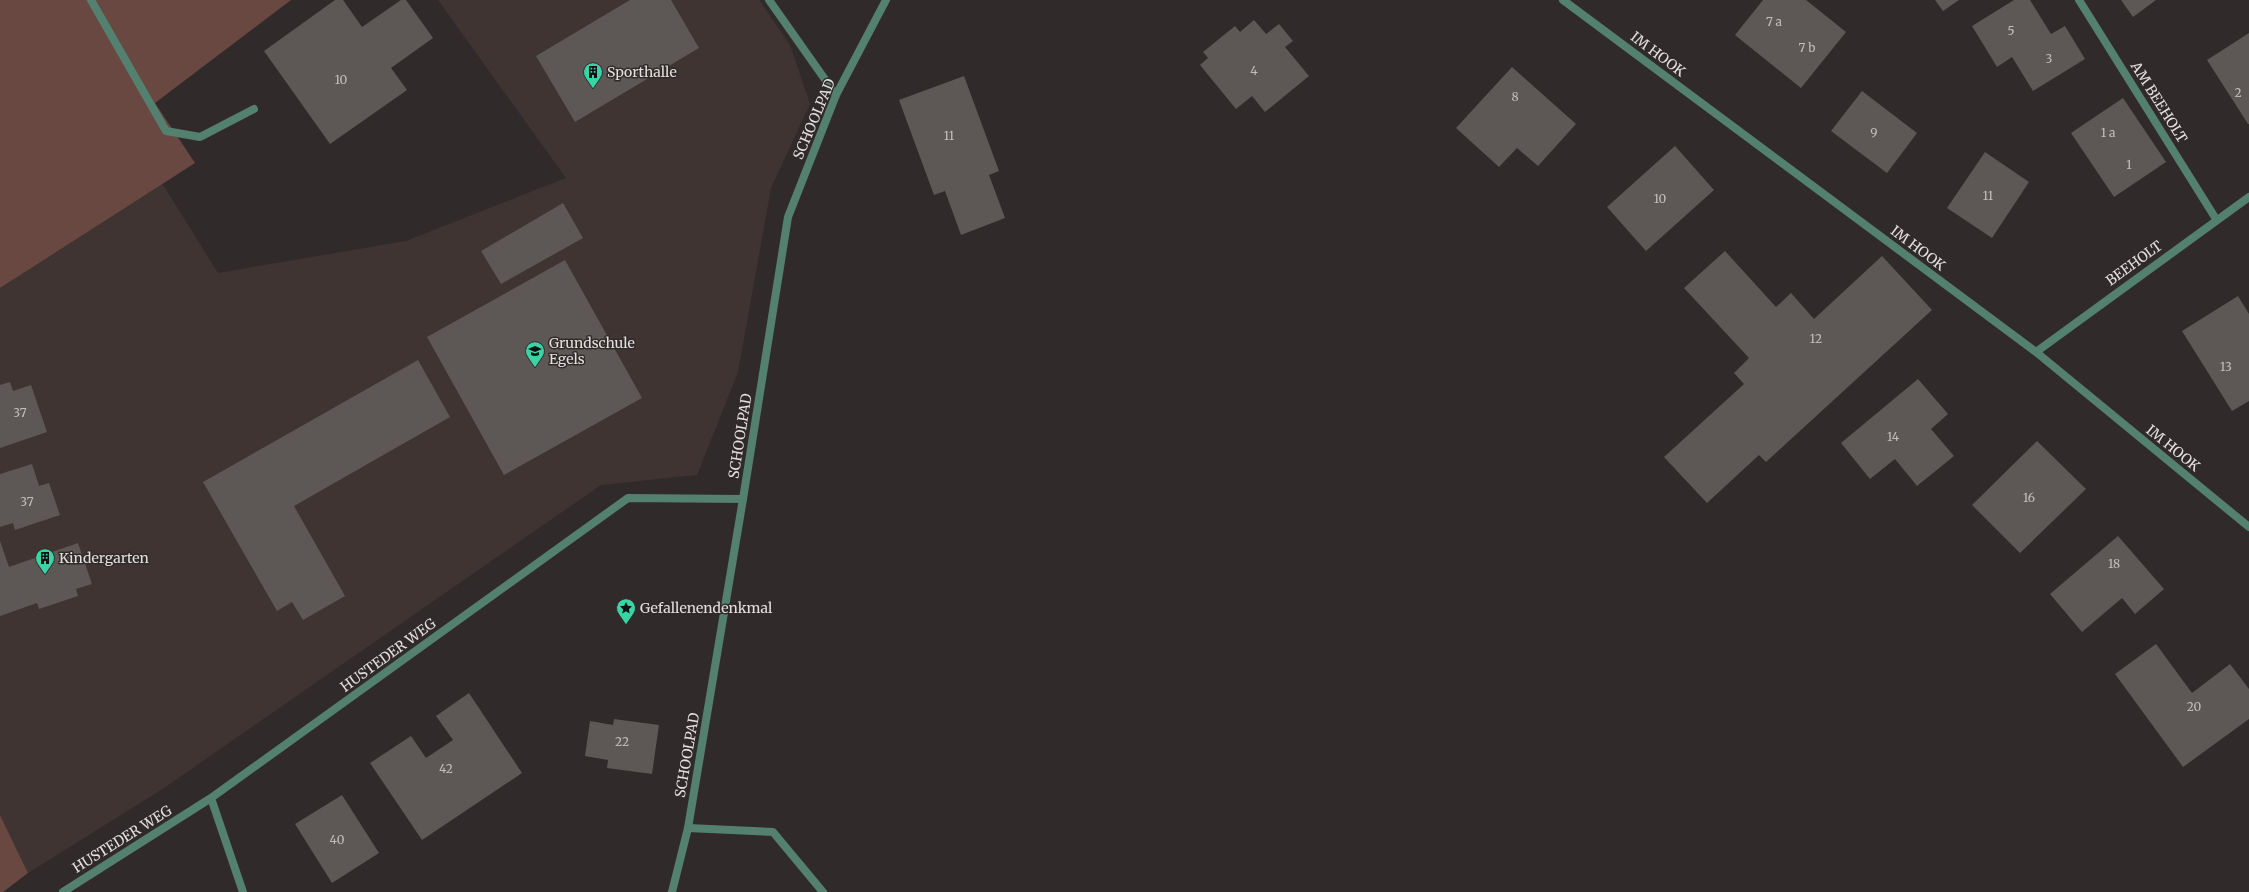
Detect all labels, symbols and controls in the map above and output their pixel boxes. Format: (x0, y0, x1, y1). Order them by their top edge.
house number: 7 a (1766, 14, 1783, 29)
house number: 5 (2007, 23, 2015, 38)
street label: IM HOOK (1627, 28, 1690, 81)
house number: 7 b (1799, 40, 1815, 55)
house number: 3 (2046, 51, 2053, 66)
street label: AM BEEHOLT (2126, 57, 2191, 146)
building icon: Sporthalle (582, 61, 604, 89)
place label: Sporthalle (607, 63, 677, 81)
house number: 4 (1250, 63, 1258, 78)
house number: 10 (335, 72, 348, 87)
street label: SCHOOLPAD (789, 75, 839, 162)
house number: 2 (2234, 85, 2242, 100)
house number: 8 (1511, 89, 1519, 104)
house number: 9 (1870, 125, 1878, 140)
house number: 1 a (2101, 125, 2116, 140)
house number: 11 (944, 128, 955, 143)
house number: 1 (2126, 157, 2132, 172)
house number: 11 (1983, 188, 1994, 203)
house number: 10 (1654, 191, 1667, 206)
street label: IM HOOK (1887, 222, 1950, 275)
street label: BEEHOLT (2102, 236, 2166, 289)
house number: 12 (1810, 331, 1822, 346)
place label: Grundschule Egels (549, 334, 635, 368)
school or university icon: Grundschule Egels (524, 340, 546, 368)
house number: 13 (2220, 359, 2232, 374)
street label: SCHOOLPAD (724, 392, 756, 480)
house number: 37 (13, 405, 27, 420)
street label: IM HOOK (2142, 421, 2204, 476)
house number: 14 (1887, 429, 1900, 444)
house number: 16 (2023, 490, 2035, 505)
house number: 37 (20, 494, 34, 509)
building icon: Kindergarten (34, 547, 56, 575)
place label: Kindergarten (59, 549, 149, 567)
house number: 18 (2108, 556, 2120, 571)
place icon: Gefallenendenkmal (615, 597, 637, 625)
place label: Gefallenendenkmal (640, 599, 773, 617)
street label: HUSTEDER WEG (337, 614, 439, 696)
house number: 20 (2187, 699, 2202, 714)
street label: SCHOOLPAD (671, 711, 703, 799)
house number: 22 (615, 734, 629, 749)
house number: 42 (439, 761, 453, 776)
street label: HUSTEDER WEG (69, 801, 175, 877)
house number: 40 (330, 832, 345, 847)

